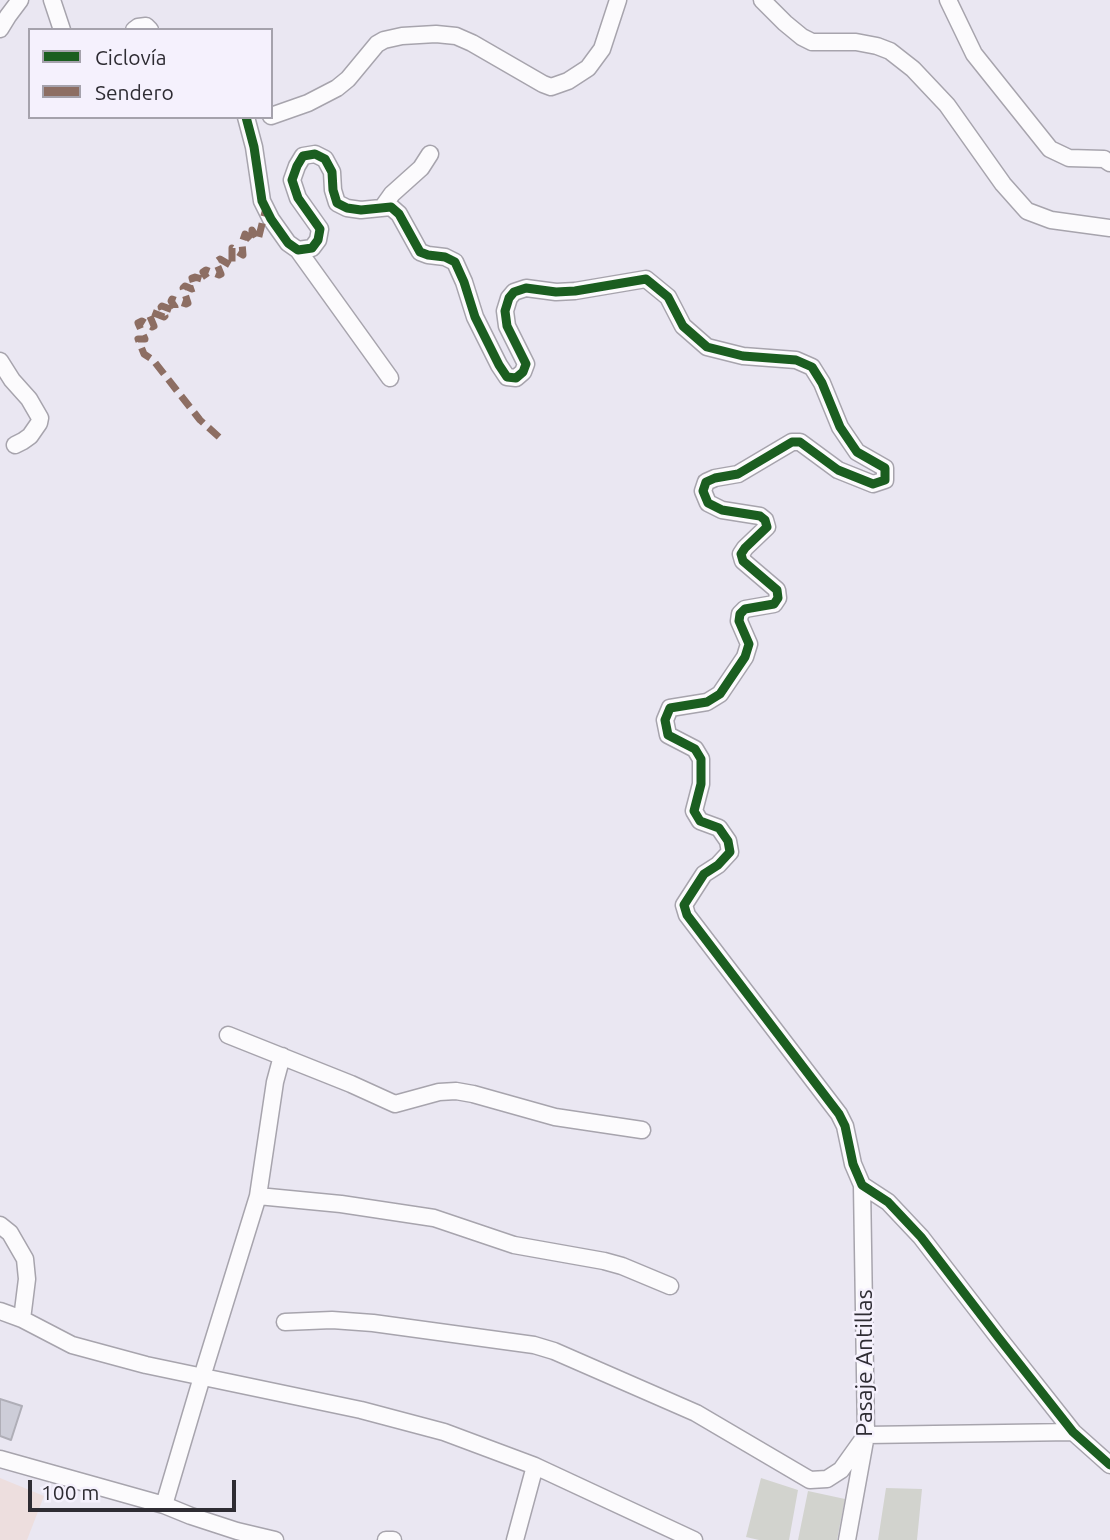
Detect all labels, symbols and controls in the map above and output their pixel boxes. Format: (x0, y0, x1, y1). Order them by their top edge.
legend (28, 28, 273, 119)
text: Ciclovía (95, 45, 167, 69)
text: Sendero (95, 80, 174, 104)
street label: Pasaje Antillas (850, 1289, 878, 1437)
scale bar (32, 1466, 240, 1510)
text: 100 m (41, 1480, 99, 1504)

